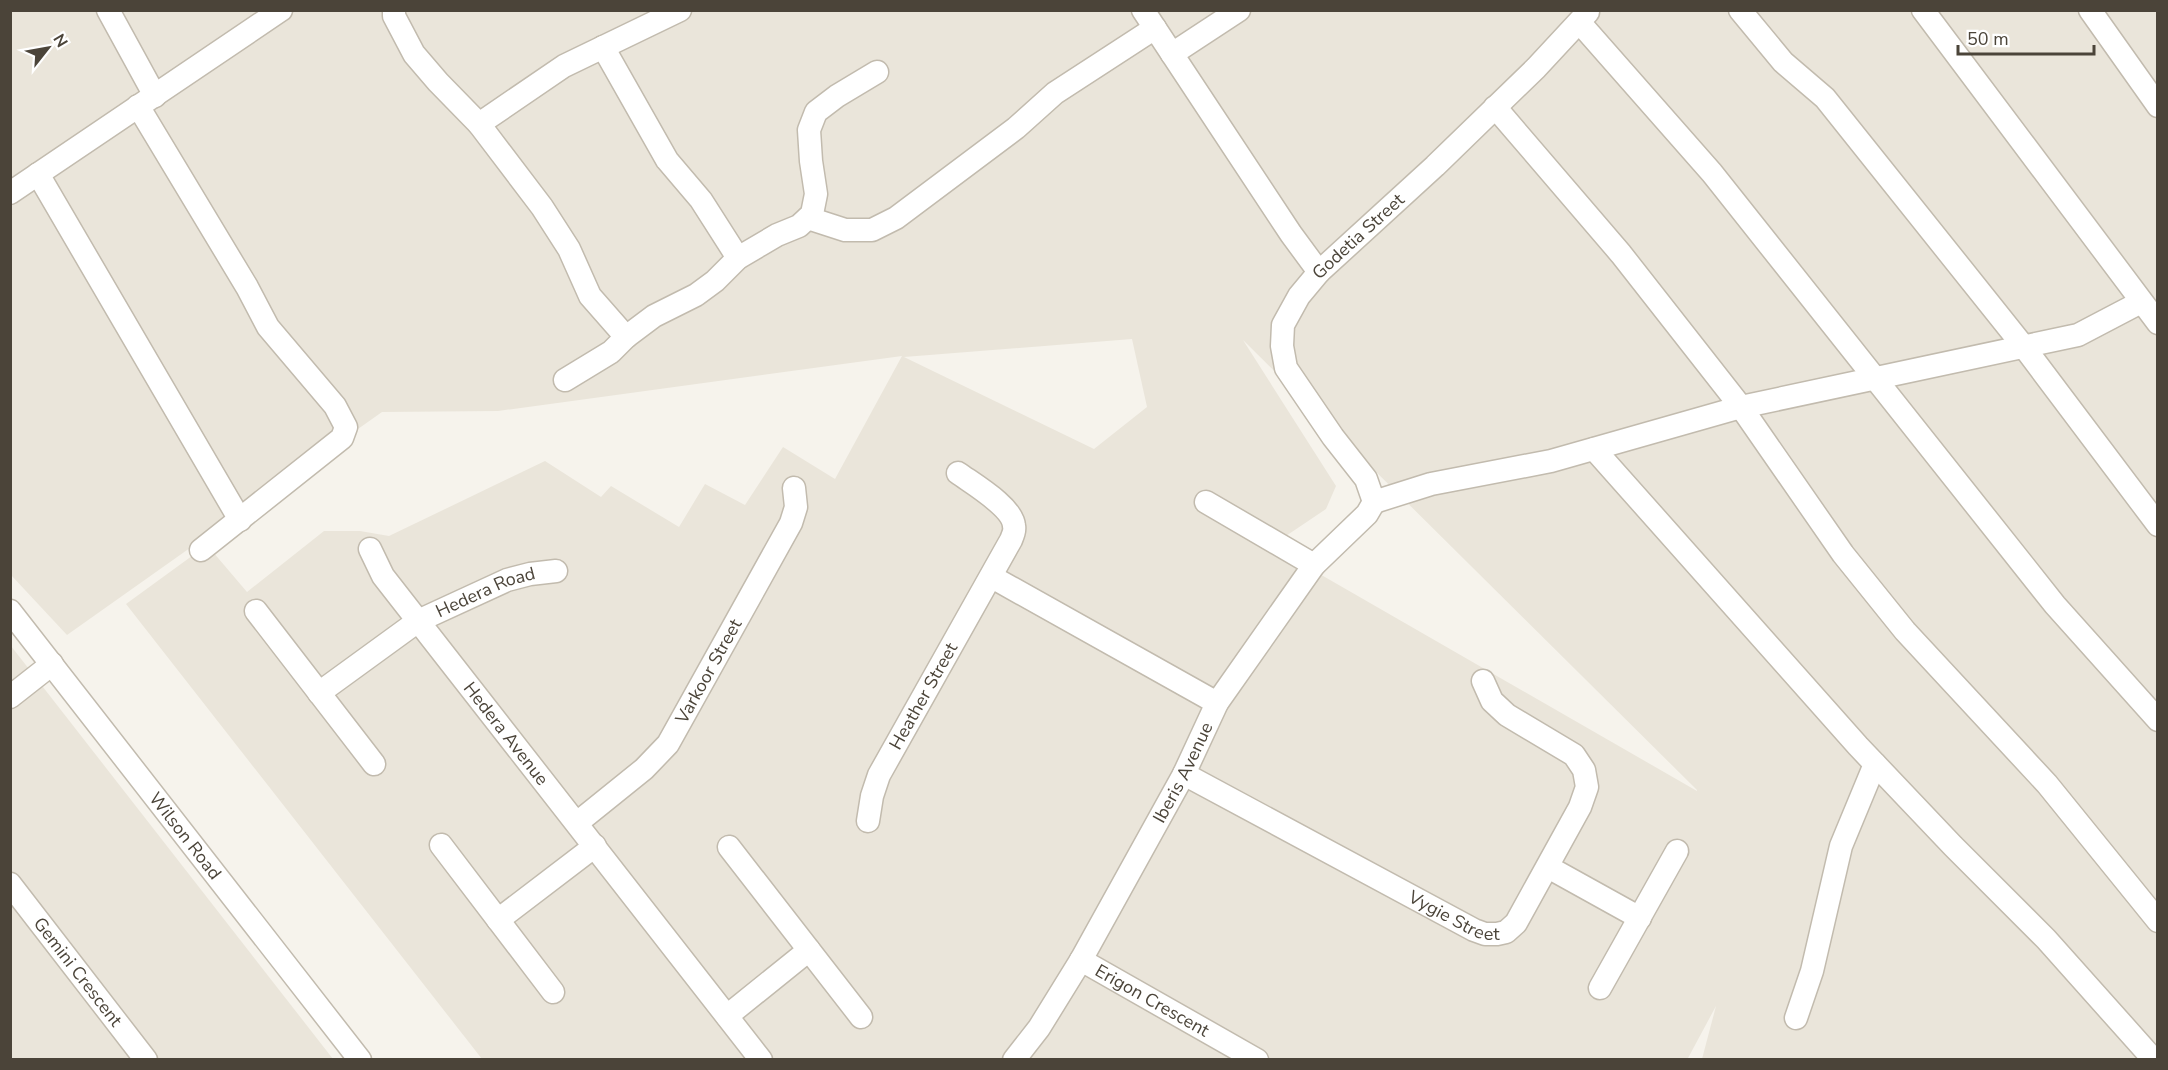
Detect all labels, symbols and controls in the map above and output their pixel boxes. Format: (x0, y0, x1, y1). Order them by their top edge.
north arrow (18, 18, 78, 78)
scale bar (1958, 18, 2094, 56)
text: 50 m (1967, 27, 2009, 51)
text: N (47, 30, 73, 52)
street label: Godetia Street (1307, 187, 1410, 285)
street label: Hedera Road (432, 561, 538, 623)
street label: Varkoor Street (669, 614, 748, 729)
street label: Heather Street (884, 638, 963, 754)
street label: Hedera Avenue (458, 677, 554, 790)
street label: Iberis Avenue (1147, 718, 1218, 827)
street label: Wilson Road (144, 787, 227, 884)
street label: Vygie Street (1403, 884, 1500, 946)
street label: Gemini Crescent (28, 912, 128, 1032)
street label: Erigon Crescent (1091, 959, 1214, 1043)

